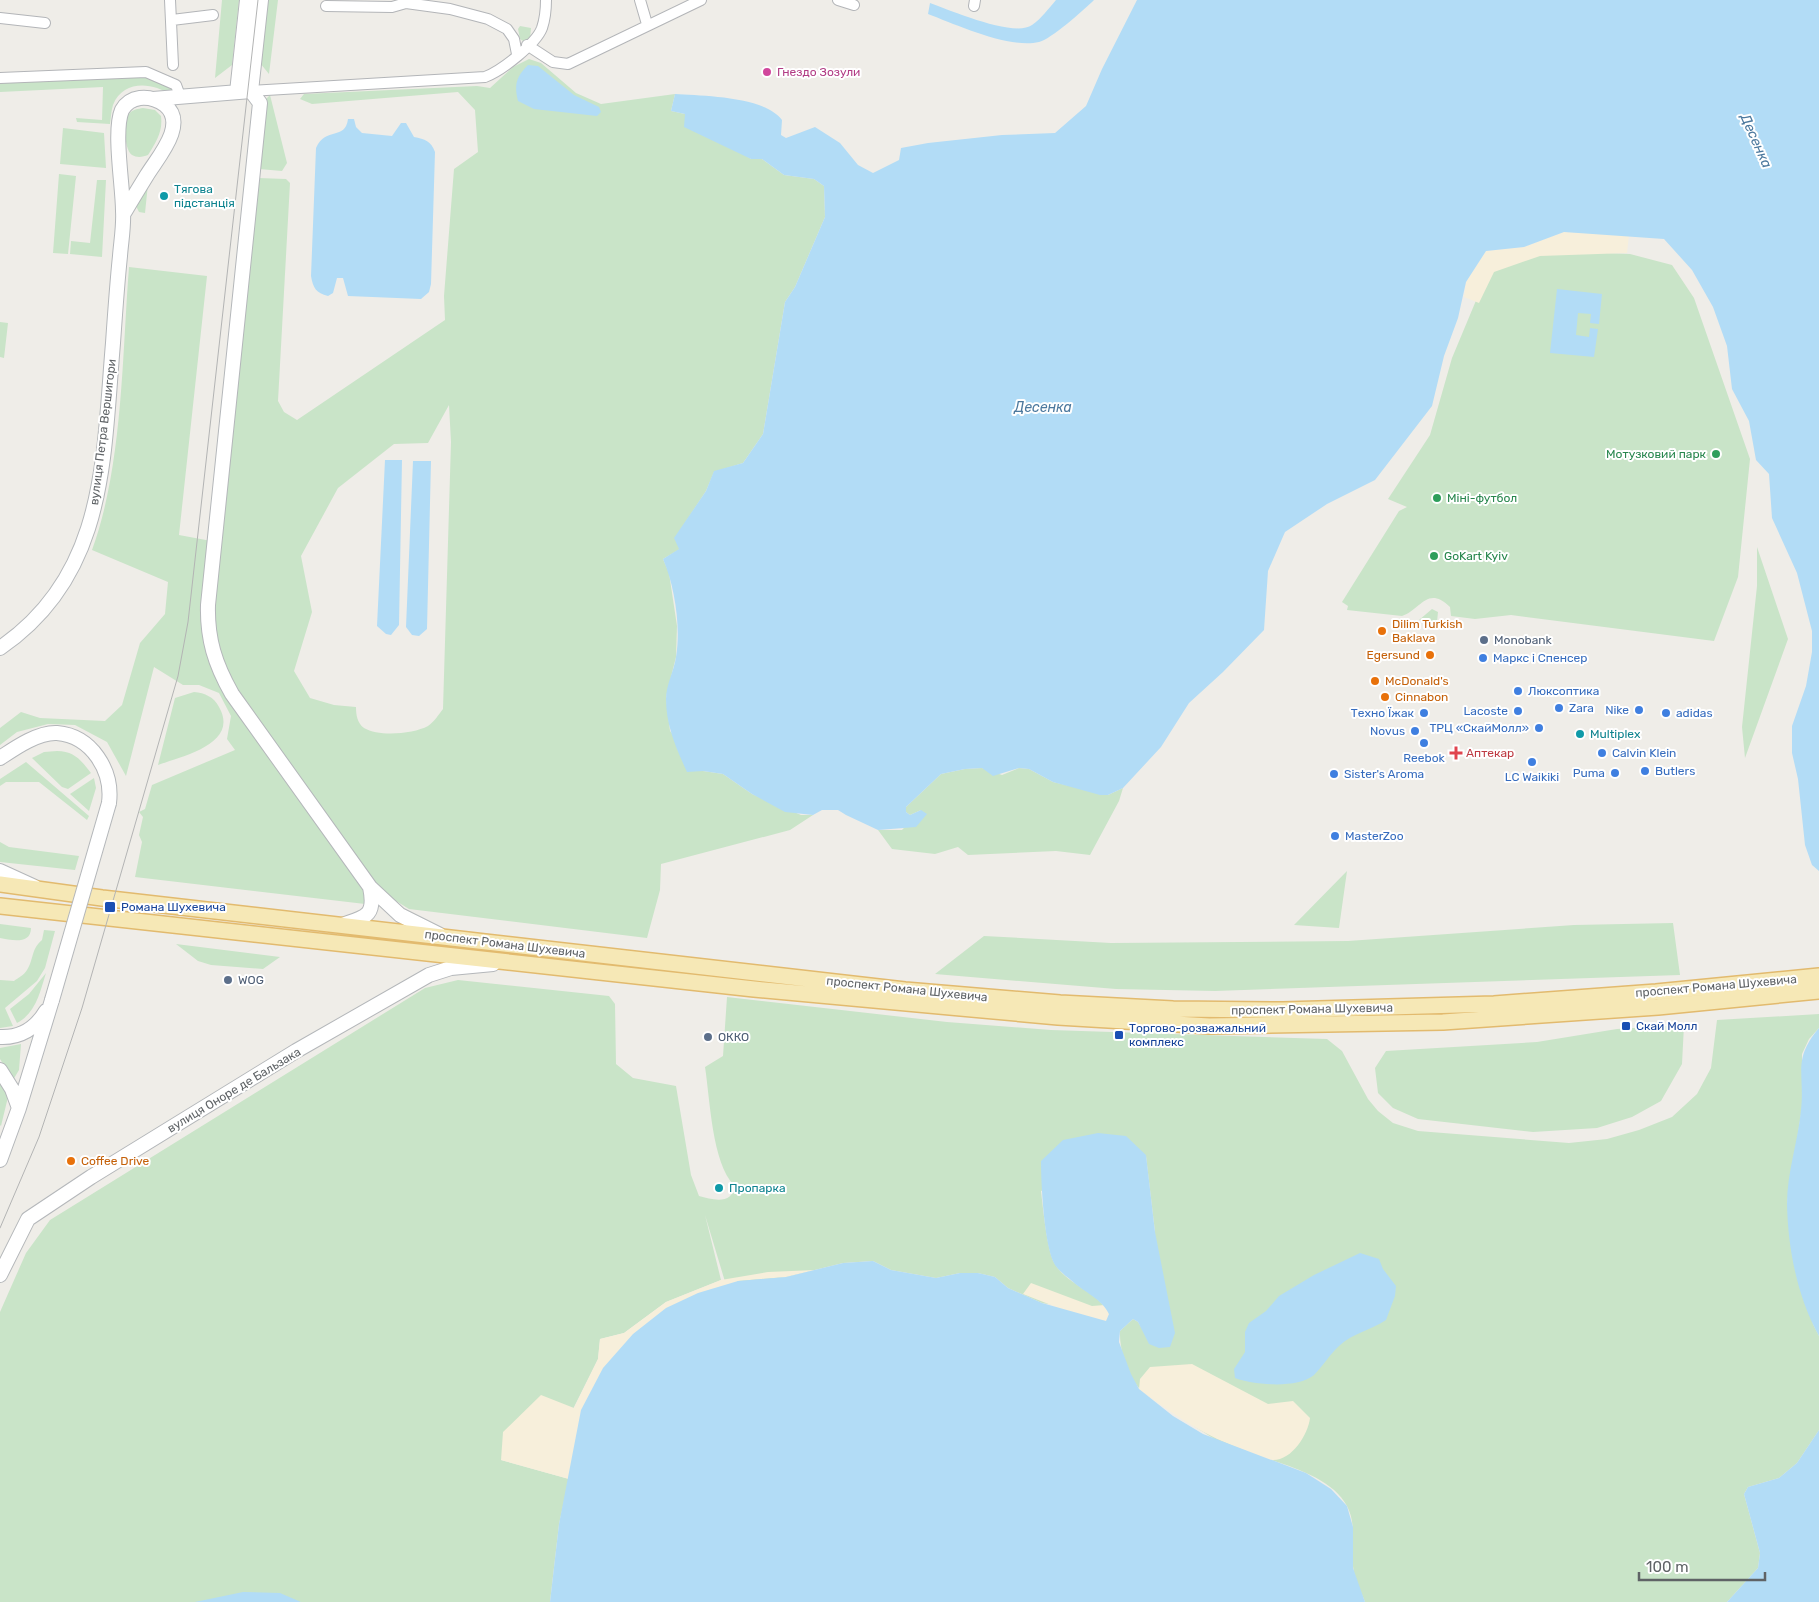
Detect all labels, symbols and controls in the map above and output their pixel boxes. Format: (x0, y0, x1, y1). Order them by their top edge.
place label: Гнездо Зозули (777, 65, 860, 79)
marker: Гнездо Зозули (761, 66, 773, 78)
water label: Десенка (1736, 110, 1775, 171)
place label: Тягова пiдстанцiя (174, 182, 235, 210)
marker: Тягова пiдстанцiя (158, 190, 170, 202)
street label: вулиця Петра Вершигори (87, 358, 119, 506)
water label: Десенка (1013, 399, 1072, 416)
place label: Мотузковий парк (1606, 447, 1707, 461)
marker: Мотузковий парк (1710, 448, 1722, 460)
place label: Міні-футбол (1447, 491, 1517, 505)
marker: Міні-футбол (1431, 492, 1443, 504)
place label: GoKart Kyiv (1444, 549, 1508, 563)
marker: GoKart Kyiv (1428, 550, 1440, 562)
place label: Dilim Turkish Baklava (1392, 617, 1463, 645)
marker: Dilim Turkish Baklava (1376, 625, 1388, 637)
place label: Monobank (1494, 633, 1553, 647)
marker: Monobank (1478, 634, 1490, 646)
place label: Egersund (1367, 648, 1420, 662)
marker: Egersund (1424, 649, 1436, 661)
place label: Маркс і Спенсер (1493, 651, 1587, 665)
marker: Маркс і Спенсер (1477, 652, 1489, 664)
place label: McDonald's (1385, 674, 1449, 688)
marker: McDonald's (1369, 675, 1381, 687)
place label: Люксоптика (1528, 684, 1599, 698)
marker: Люксоптика (1512, 685, 1524, 697)
place label: Cinnabon (1395, 690, 1448, 704)
marker: Cinnabon (1379, 691, 1391, 703)
place label: Zara (1569, 701, 1594, 715)
marker: Zara (1553, 702, 1565, 714)
place label: Nike (1605, 703, 1629, 717)
place label: Lacoste (1464, 704, 1508, 718)
marker: Nike (1633, 704, 1645, 716)
marker: Lacoste (1512, 705, 1524, 717)
place label: Техно Їжак (1351, 706, 1415, 720)
place label: adidas (1676, 706, 1713, 720)
marker: Техно Їжак (1418, 707, 1430, 719)
marker: adidas (1660, 707, 1672, 719)
place label: ТРЦ «СкайМолл» (1429, 721, 1529, 735)
marker: ТРЦ «СкайМолл» (1533, 722, 1545, 734)
place label: Novus (1370, 724, 1405, 738)
marker: Novus (1409, 725, 1421, 737)
place label: Multiplex (1590, 727, 1641, 741)
marker: Multiplex (1574, 728, 1586, 740)
marker: Reebok (1418, 737, 1430, 749)
place label: Аптекар (1466, 746, 1514, 760)
place label: Calvin Klein (1612, 746, 1676, 760)
marker: Аптекар (1450, 747, 1462, 759)
marker: Calvin Klein (1596, 747, 1608, 759)
place label: Reebok (1403, 751, 1446, 765)
marker: LC Waikiki (1526, 756, 1538, 768)
place label: Butlers (1655, 764, 1695, 778)
marker: Butlers (1639, 765, 1651, 777)
place label: Puma (1573, 766, 1605, 780)
place label: Sister's Aroma (1344, 767, 1424, 781)
marker: Puma (1609, 767, 1621, 779)
marker: Sister's Aroma (1328, 768, 1340, 780)
place label: LC Waikiki (1505, 770, 1559, 784)
place label: MasterZoo (1345, 829, 1404, 843)
marker: MasterZoo (1329, 830, 1341, 842)
marker: Романа Шухевича (103, 900, 117, 914)
place label: Романа Шухевича (121, 900, 226, 914)
street label: проспект Романа Шухевича (424, 927, 586, 961)
street label: проспект Романа Шухевича (1635, 972, 1797, 1000)
place label: WOG (238, 973, 264, 987)
marker: WOG (222, 974, 234, 986)
street label: проспект Романа Шухевича (826, 974, 988, 1004)
street label: проспект Романа Шухевича (1231, 1001, 1393, 1017)
place label: Скай Молл (1636, 1019, 1698, 1033)
marker: Скай Молл (1620, 1020, 1632, 1032)
place label: Торгово-розважальний комплекс (1129, 1021, 1266, 1049)
marker: Торгово-розважальний комплекс (1113, 1029, 1125, 1041)
place label: ОККО (718, 1030, 749, 1044)
marker: ОККО (702, 1031, 714, 1043)
street label: вулиця Оноре де Бальзака (165, 1045, 303, 1135)
place label: Coffee Drive (81, 1154, 150, 1168)
marker: Coffee Drive (65, 1155, 77, 1167)
place label: Пропарка (729, 1181, 786, 1195)
marker: Пропарка (713, 1182, 725, 1194)
scale bar (1639, 1550, 1765, 1582)
text: 100 m (1646, 1558, 1688, 1576)

